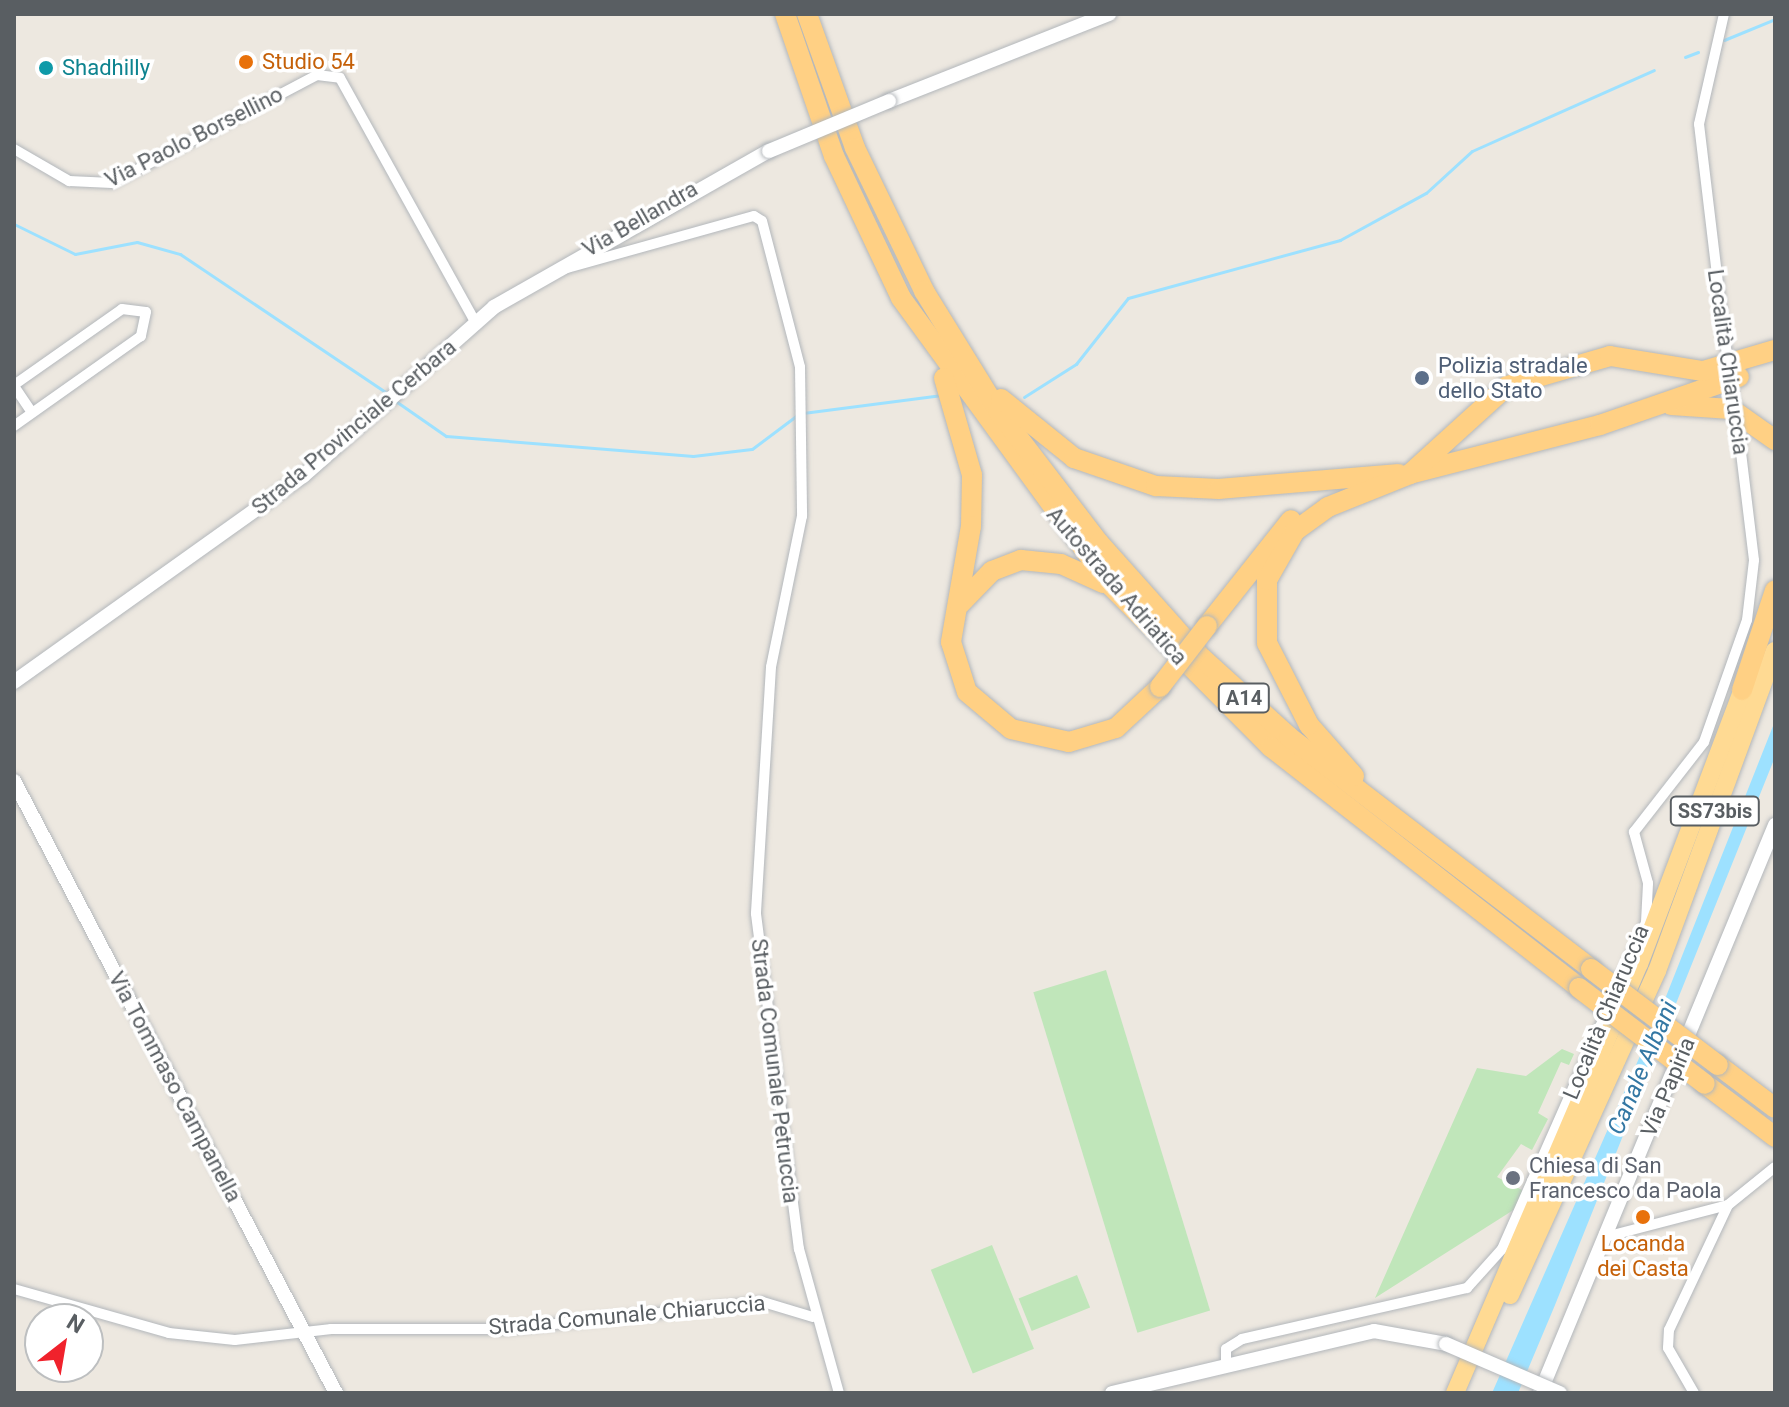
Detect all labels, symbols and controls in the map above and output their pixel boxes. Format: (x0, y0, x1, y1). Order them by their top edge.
place label: Studio 54 (262, 49, 355, 75)
marker: Studio 54 (237, 53, 255, 71)
place label: Shadhilly (62, 55, 150, 81)
marker: Shadhilly (37, 59, 55, 77)
street label: Via Paolo Borsellino (101, 81, 287, 193)
street label: Via Bellandra (578, 175, 702, 263)
street label: Località Chiaruccia (1702, 268, 1754, 456)
street label: Strada Provinciale Cerbara (246, 334, 462, 520)
place label: Polizia stradale dello Stato (1438, 352, 1588, 404)
marker: Polizia stradale dello Stato (1413, 369, 1431, 387)
street label: Autostrada Adriatica (1041, 502, 1193, 670)
road number: A14 (1216, 682, 1272, 714)
road number: SS73bis (1669, 795, 1761, 827)
street label: Località Chiaruccia (1557, 921, 1655, 1103)
street label: Strada Comunale Petruccia (746, 937, 804, 1205)
street label: Via Tommaso Campanella (103, 967, 247, 1207)
water label: Canale Albani (1602, 997, 1684, 1139)
street label: Via Papiria (1635, 1034, 1701, 1140)
place label: Chiesa di San Francesco da Paola (1529, 1152, 1722, 1204)
marker: Chiesa di San Francesco da Paola (1504, 1169, 1522, 1187)
marker: Locanda dei Casta (1634, 1208, 1652, 1226)
place label: Locanda dei Casta (1597, 1230, 1689, 1282)
street label: Strada Comunale Chiaruccia (488, 1290, 766, 1340)
north arrow (24, 1303, 104, 1383)
text: N (62, 1309, 89, 1338)

